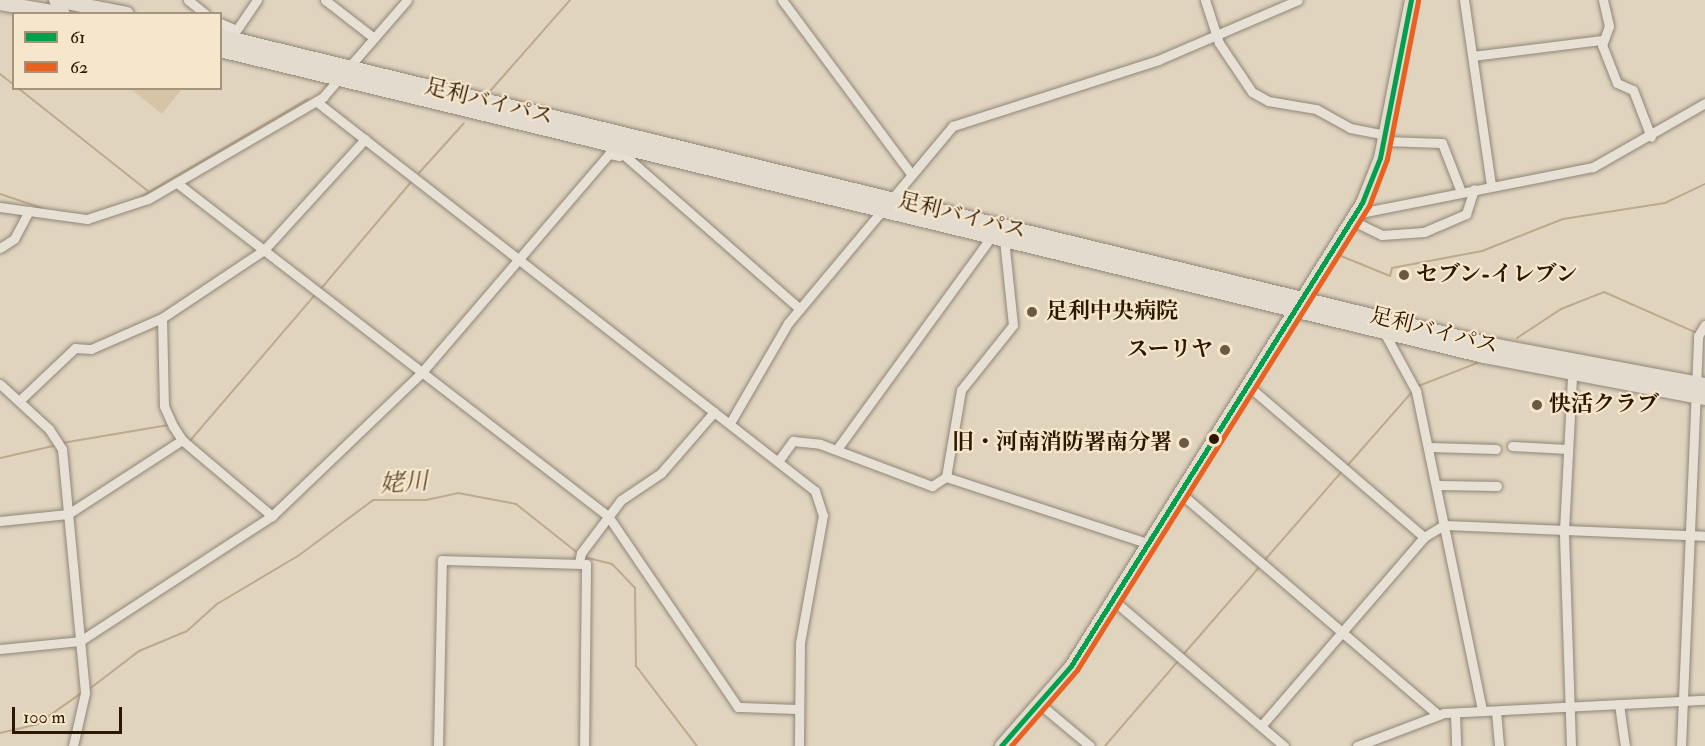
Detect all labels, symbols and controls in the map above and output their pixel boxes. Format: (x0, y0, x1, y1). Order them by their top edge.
legend (12, 12, 222, 90)
text: 61 (70, 26, 85, 49)
text: 62 (70, 56, 88, 79)
street label: 足利バイパス (422, 73, 556, 131)
street label: 足利バイパス (895, 187, 1029, 245)
place label: セブン-イレブン (1416, 262, 1579, 288)
marker: セブン-イレブン (1397, 268, 1411, 282)
place label: 足利中央病院 (1046, 299, 1178, 325)
street label: 足利バイパス (1367, 302, 1501, 360)
marker: 足利中央病院 (1023, 303, 1041, 321)
place label: スーリヤ (1126, 337, 1213, 363)
marker: スーリヤ (1218, 343, 1232, 357)
place label: 快活クラブ (1549, 392, 1659, 418)
marker: 快活クラブ (1530, 398, 1544, 412)
place label: 旧・河南消防署南分署 (952, 430, 1172, 456)
unlabelled marker (1208, 433, 1220, 445)
marker: 旧・河南消防署南分署 (1177, 436, 1191, 450)
water label: 姥川 (379, 467, 429, 499)
scale bar (15, 695, 124, 733)
text: 100 m (23, 706, 66, 729)

